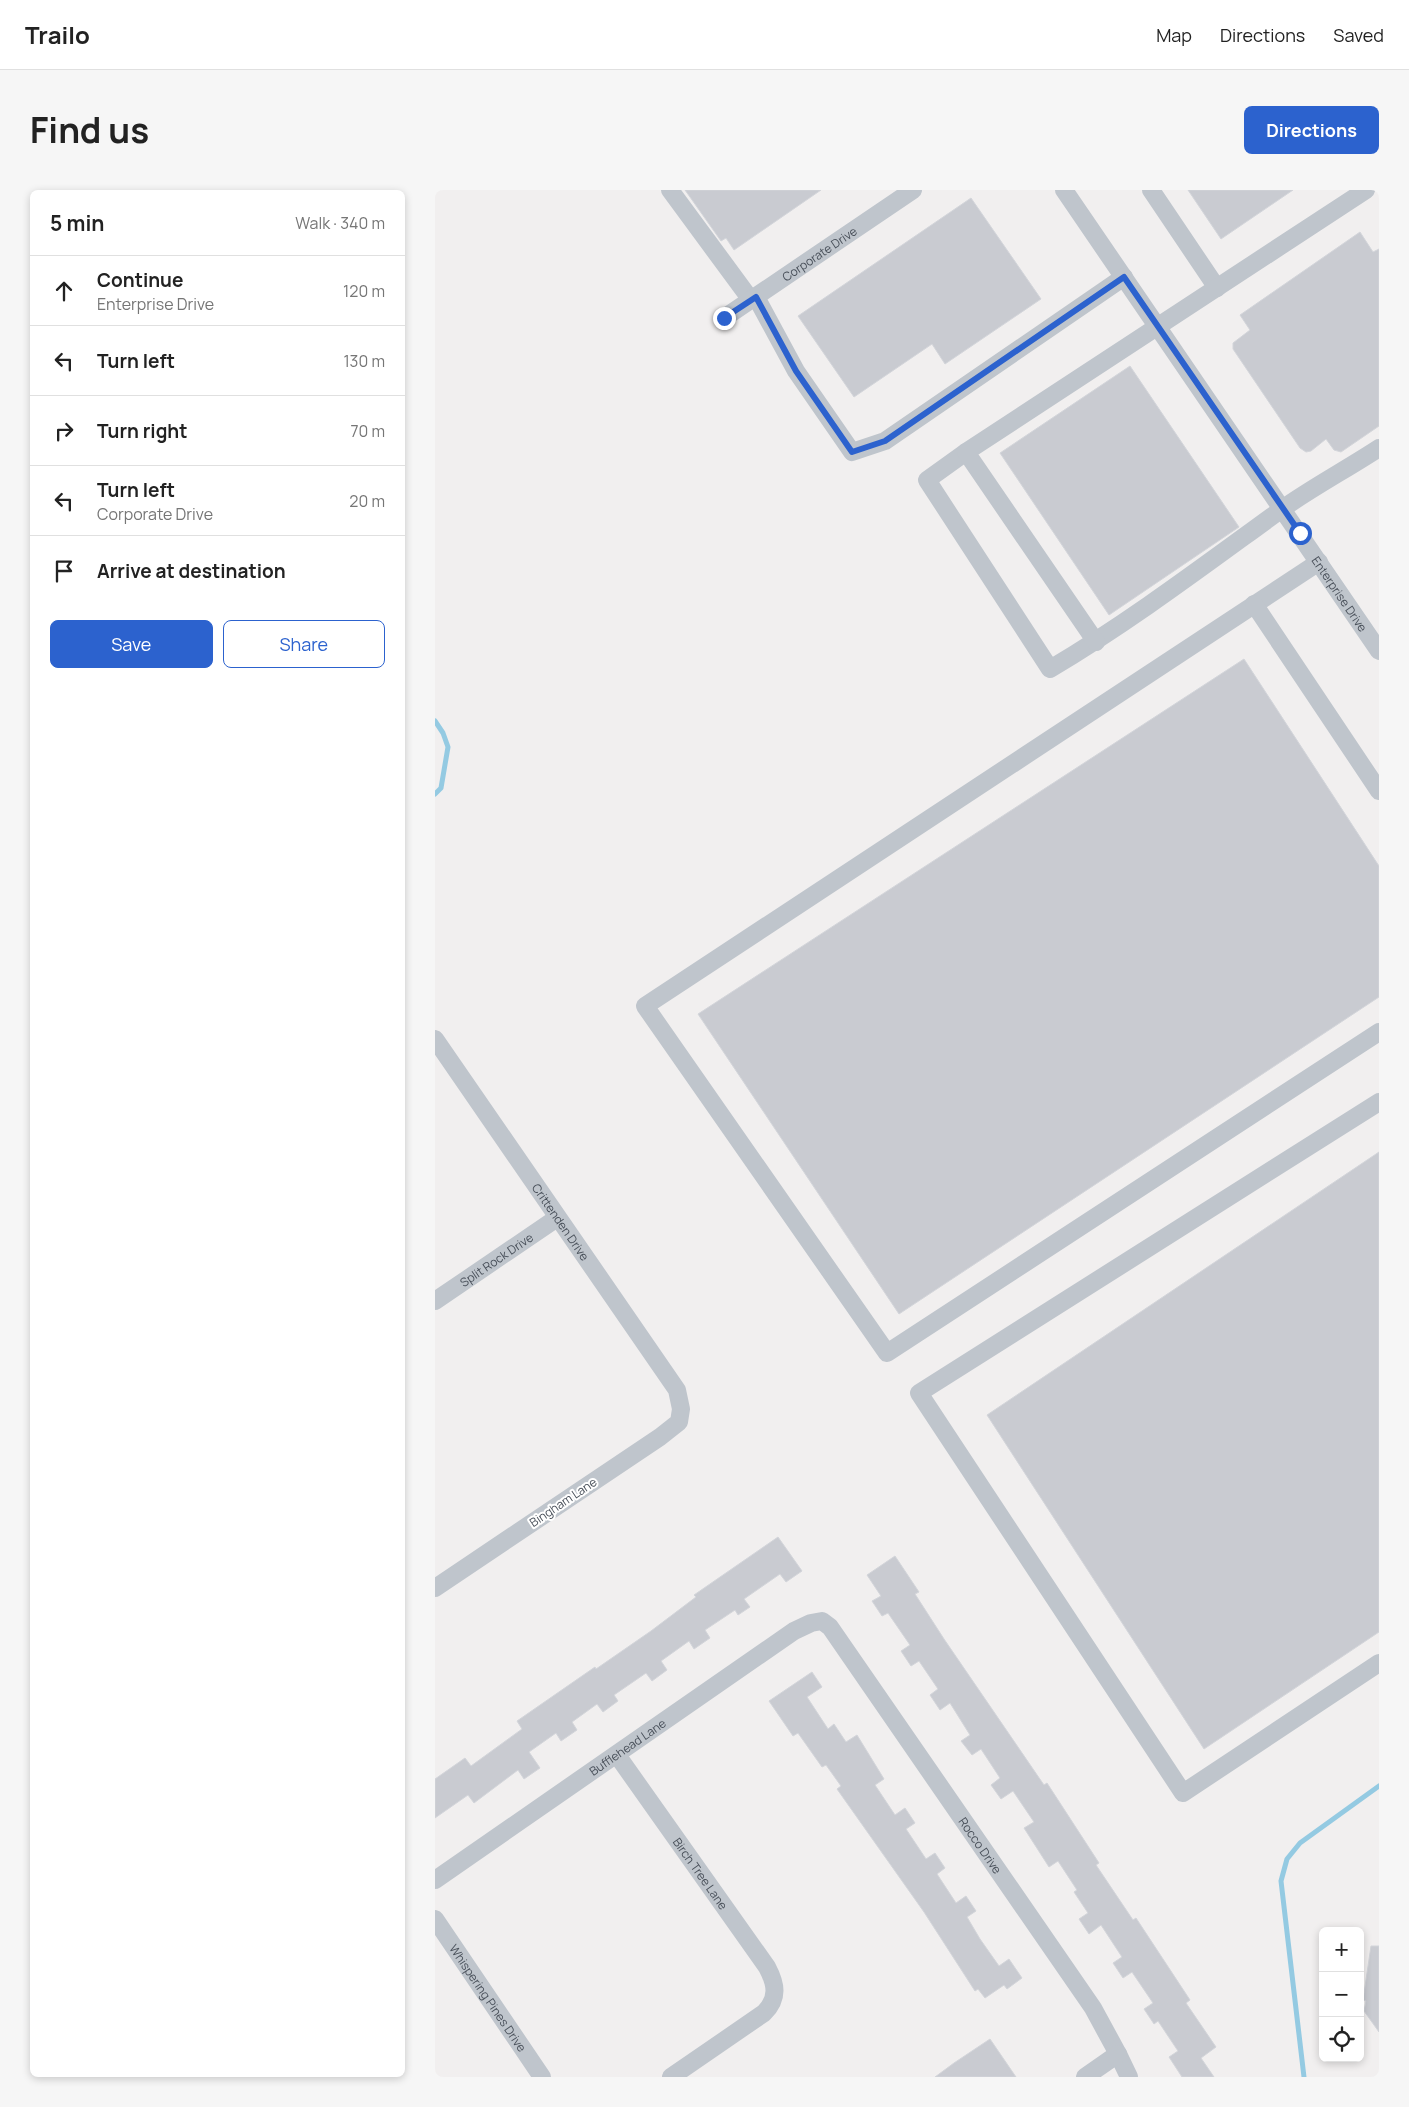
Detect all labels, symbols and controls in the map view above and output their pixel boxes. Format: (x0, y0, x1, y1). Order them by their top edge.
text: Trailo (25, 18, 90, 51)
text: Map (1156, 23, 1192, 47)
text: Directions (1220, 23, 1305, 47)
text: Saved (1333, 23, 1384, 47)
text: Find us (30, 106, 149, 154)
button: Directions (1244, 106, 1379, 154)
text: 5 min (50, 209, 104, 237)
text: Walk · 340 m (295, 212, 385, 234)
street label: Corporate Drive (778, 222, 860, 285)
text: Continue (97, 267, 183, 293)
icon: ahead (50, 277, 78, 305)
text: 120 m (343, 280, 385, 302)
text: Enterprise Drive (97, 293, 214, 315)
route end (713, 307, 736, 330)
icon: left (50, 347, 78, 375)
text: Turn left (97, 348, 175, 374)
text: 130 m (343, 350, 385, 372)
icon: right (50, 417, 78, 445)
text: Turn right (97, 418, 187, 444)
text: 70 m (350, 420, 385, 442)
text: Turn left (97, 477, 175, 503)
icon: left (50, 487, 78, 515)
text: 20 m (349, 490, 385, 512)
text: Corporate Drive (97, 503, 213, 525)
route start (1289, 522, 1312, 545)
street label: Enterprise Drive (1308, 553, 1372, 635)
icon: arrive (50, 557, 78, 585)
text: Arrive at destination (97, 558, 286, 584)
button: Save (50, 620, 213, 668)
button: Share (223, 620, 385, 668)
street label: Crittenden Drive (528, 1180, 594, 1264)
street label: Split Rock Drive (456, 1228, 536, 1290)
street label: Bingham Lane (526, 1473, 600, 1531)
street label: Bufflehead Lane (586, 1714, 669, 1779)
street label: Rocco Drive (955, 1814, 1006, 1877)
street label: Birch Tree Lane (669, 1834, 732, 1913)
map controls (1319, 1927, 1364, 2062)
button: + (1319, 1927, 1364, 1972)
street label: Whispering Pines Drive (446, 1941, 531, 2055)
button: − (1319, 1972, 1364, 2017)
button: locate (1319, 2017, 1364, 2062)

